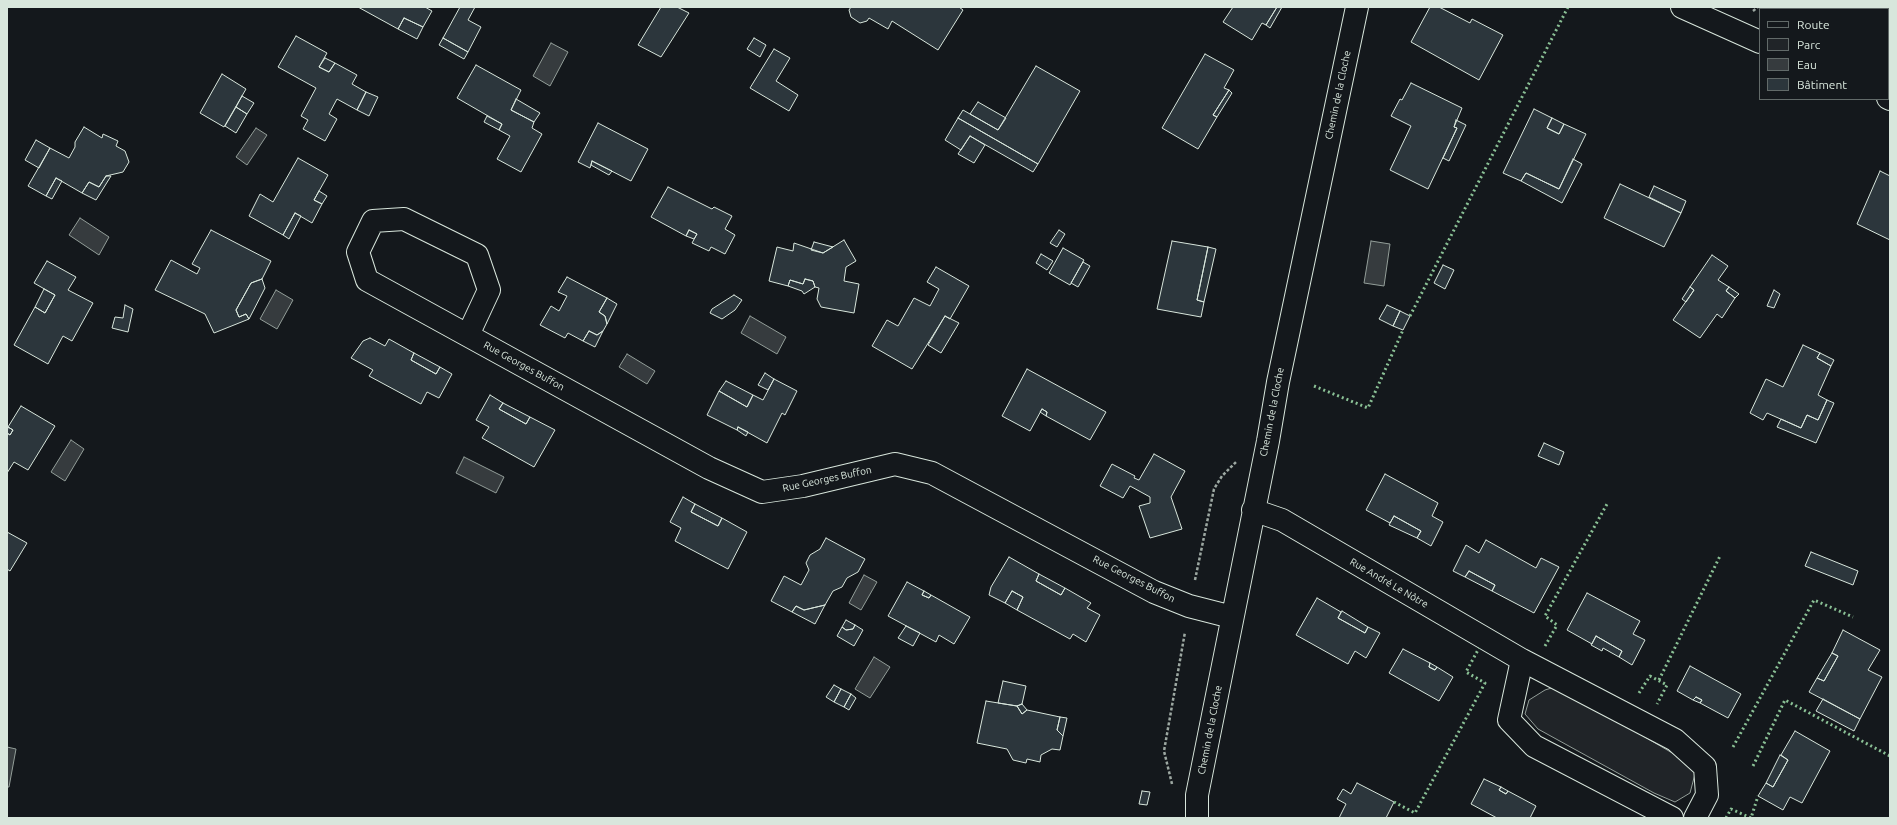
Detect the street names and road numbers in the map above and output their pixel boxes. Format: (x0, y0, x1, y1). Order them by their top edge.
street label: Chemin de la Cloche (1323, 49, 1353, 141)
street label: Rue Georges Buffon (481, 339, 567, 393)
street label: Chemin de la Cloche (1257, 366, 1287, 458)
street label: Rue Georges Buffon (781, 464, 873, 494)
street label: Rue Georges Buffon (1091, 553, 1177, 605)
street label: Rue André Le Nôtre (1348, 556, 1430, 610)
street label: Chemin de la Cloche (1195, 684, 1225, 776)

